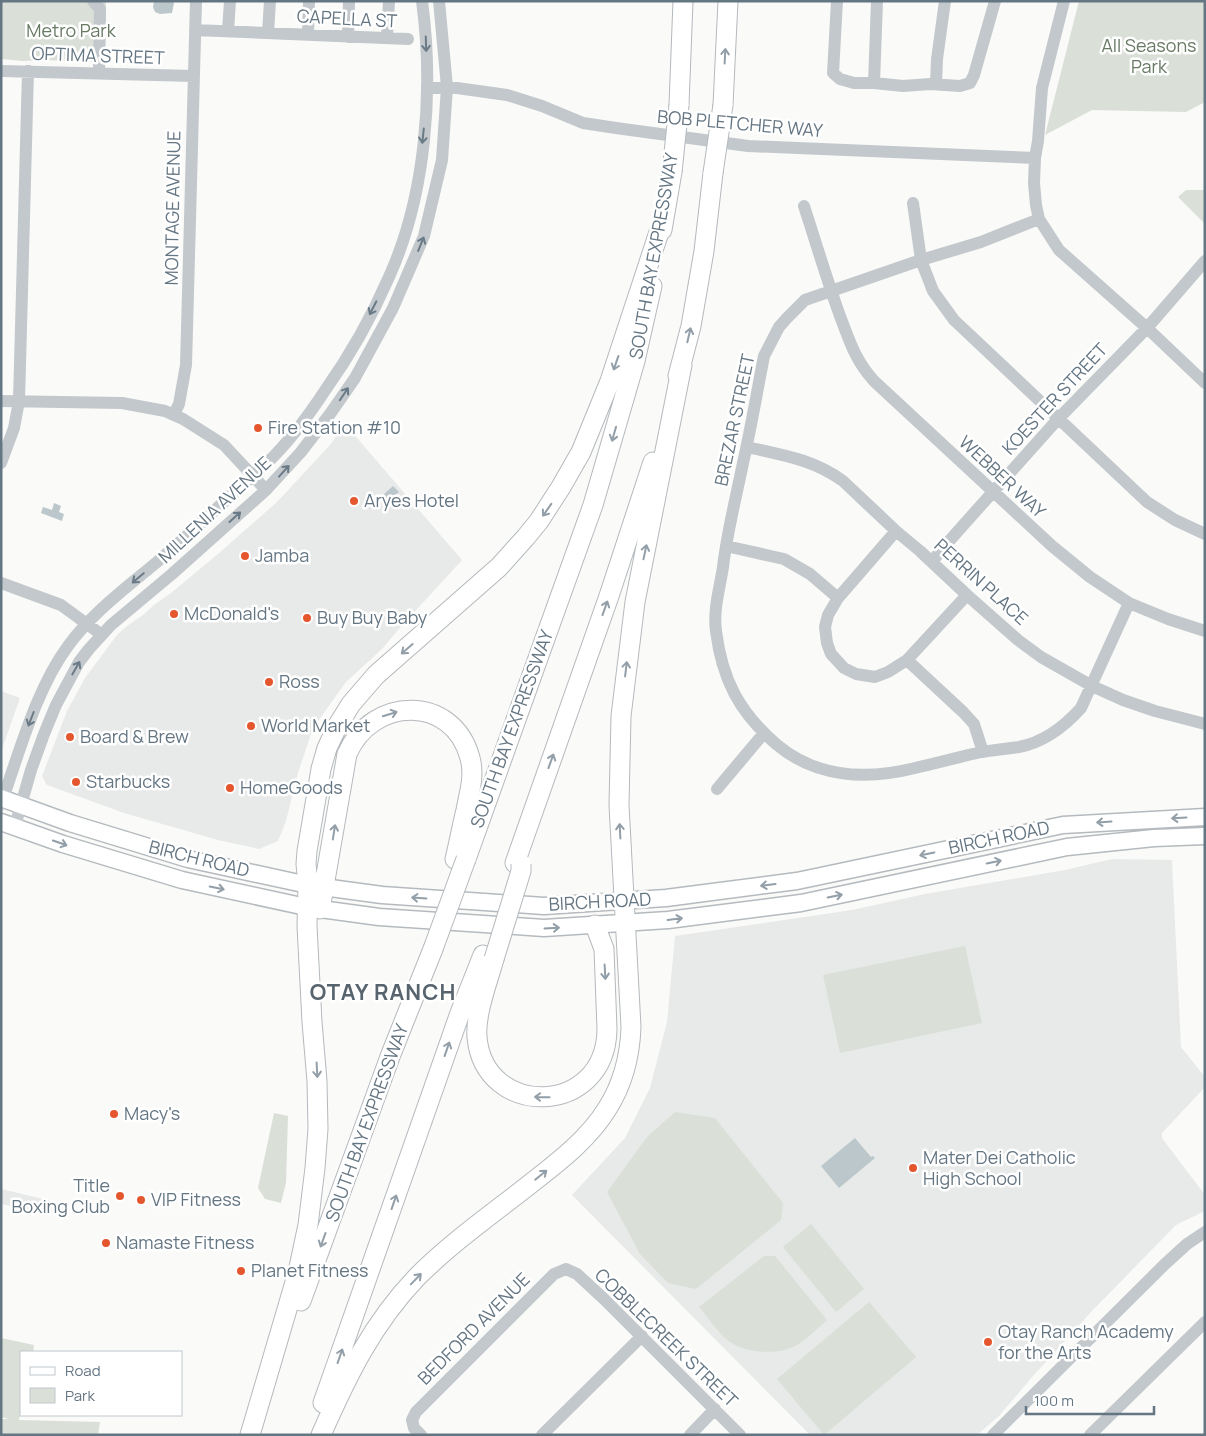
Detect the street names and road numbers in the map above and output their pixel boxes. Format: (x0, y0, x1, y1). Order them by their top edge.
street label: CAPELLA ST (296, 3, 398, 33)
street label: OPTIMA STREET (31, 41, 165, 69)
street label: BOB PLETCHER WAY (656, 104, 825, 142)
street label: MONTAGE AVENUE (159, 130, 185, 286)
street label: SOUTH BAY EXPRESSWAY (623, 150, 683, 361)
street label: KOESTER STREET (996, 337, 1112, 459)
street label: BREZAR STREET (708, 351, 760, 488)
street label: WEBBER WAY (954, 430, 1052, 523)
street label: MILLENIA AVENUE (153, 451, 276, 568)
street label: PERRIN PLACE (930, 533, 1034, 630)
street label: SOUTH BAY EXPRESSWAY (464, 625, 558, 831)
street label: BIRCH ROAD (946, 815, 1052, 859)
street label: BIRCH ROAD (147, 834, 252, 882)
street label: BIRCH ROAD (548, 886, 652, 916)
street label: SOUTH BAY EXPRESSWAY (319, 1019, 413, 1225)
street label: COBBLECREEK STREET (590, 1263, 744, 1412)
street label: BEDFORD AVENUE (412, 1267, 534, 1389)

